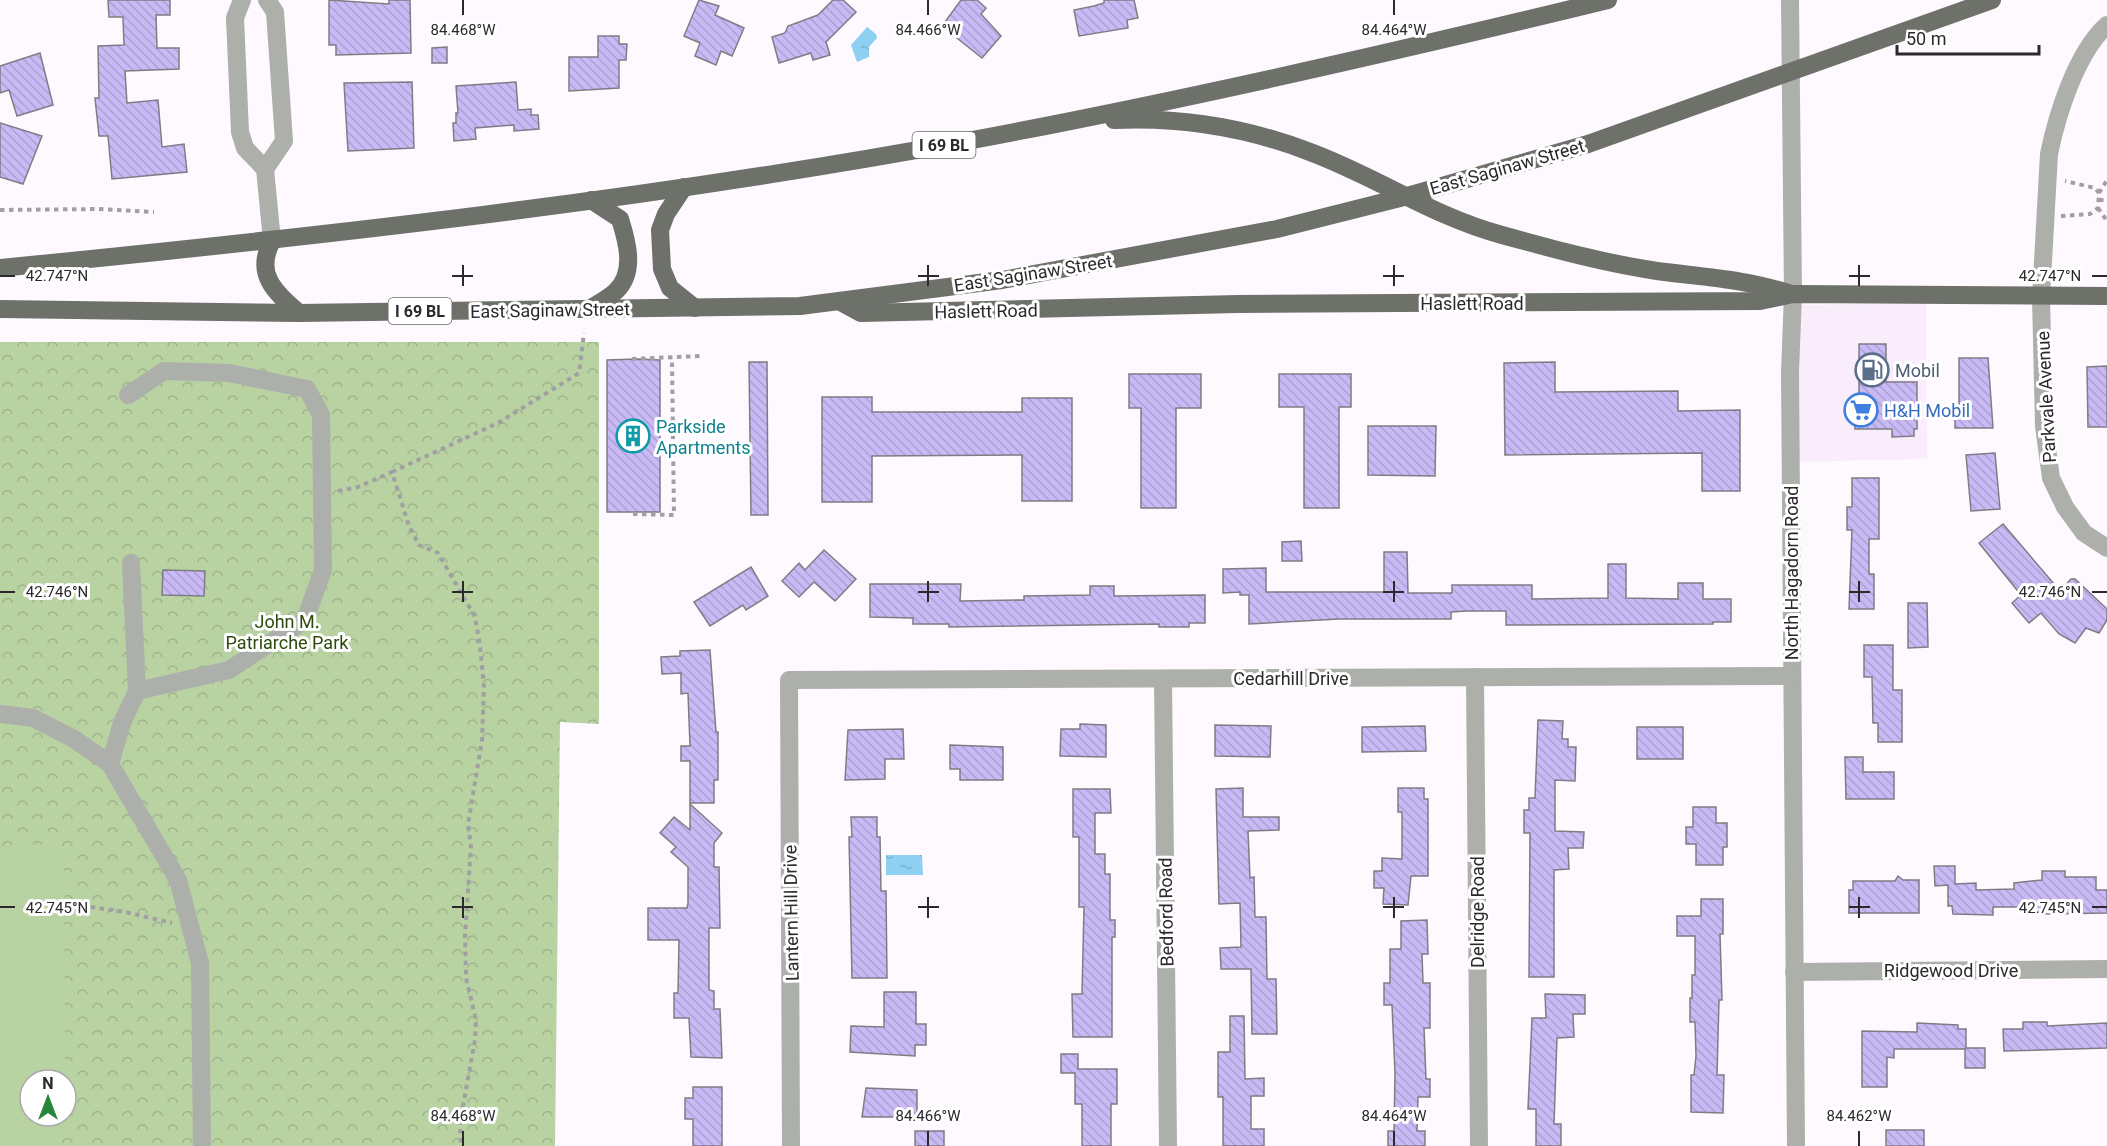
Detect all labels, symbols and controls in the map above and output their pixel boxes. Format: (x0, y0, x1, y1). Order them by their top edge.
scale bar (1897, 18, 2040, 56)
text: 84.468°W (430, 21, 496, 39)
text: 84.466°W (895, 21, 961, 39)
text: 84.464°W (1361, 21, 1427, 39)
text: 50 m (1906, 28, 1946, 49)
road number: I 69 BL (912, 132, 976, 158)
street label: East Saginaw Street (1427, 135, 1587, 199)
street label: East Saginaw Street (952, 250, 1114, 296)
text: 42.747°N (26, 267, 88, 285)
text: 42.747°N (2019, 267, 2081, 285)
street label: Haslett Road (1420, 293, 1524, 314)
road number: I 69 BL (388, 298, 452, 324)
street label: East Saginaw Street (470, 298, 630, 322)
street label: Haslett Road (934, 300, 1038, 322)
street label: Parkvale Avenue (2032, 331, 2060, 463)
fuel station icon: Mobil (1854, 352, 1890, 388)
place label: Mobil (1895, 360, 1940, 381)
supermarket icon: H&H Mobil (1843, 392, 1879, 428)
place label: H&H Mobil (1884, 400, 1970, 421)
place label: Parkside Apartments (656, 416, 751, 458)
building icon: Parkside Apartments (615, 418, 651, 454)
street label: North Hagadorn Road (1781, 486, 1802, 660)
text: 42.746°N (26, 583, 88, 601)
text: 42.746°N (2019, 583, 2081, 601)
park label: John M. Patriarche Park (226, 611, 349, 653)
street label: Cedarhill Drive (1233, 668, 1349, 689)
street label: Lantern Hill Drive (779, 845, 803, 981)
street label: Delridge Road (1467, 856, 1488, 968)
street label: Bedford Road (1155, 857, 1177, 967)
text: 42.745°N (26, 899, 88, 917)
text: 42.745°N (2019, 899, 2081, 917)
street label: Ridgewood Drive (1884, 960, 2018, 981)
north arrow (18, 1068, 78, 1128)
text: N (42, 1074, 54, 1093)
text: 84.468°W (430, 1107, 496, 1125)
text: 84.466°W (895, 1107, 961, 1125)
text: 84.464°W (1361, 1107, 1427, 1125)
text: 84.462°W (1826, 1107, 1892, 1125)

